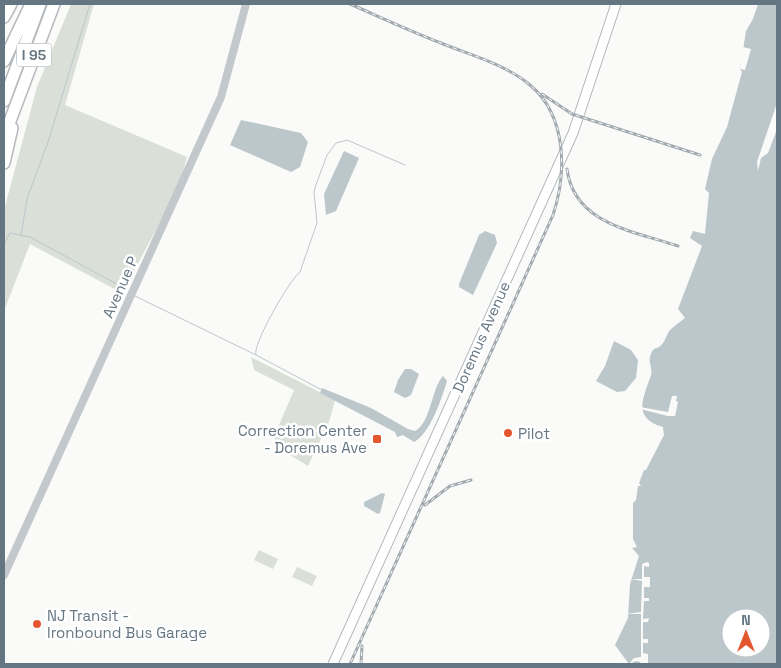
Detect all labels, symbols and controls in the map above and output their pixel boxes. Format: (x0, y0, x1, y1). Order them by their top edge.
road number: I 95 (16, 44, 52, 66)
street label: Avenue P (98, 253, 142, 321)
street label: Doremus Avenue (448, 278, 514, 396)
place label: Correction Center - Doremus Ave (238, 421, 367, 457)
place label: Pilot (518, 424, 550, 443)
marker: Pilot (502, 427, 514, 439)
marker: Correction Center - Doremus Ave (371, 433, 383, 445)
place label: NJ Transit - Ironbound Bus Garage (47, 606, 207, 642)
north arrow (721, 608, 771, 658)
text: N (741, 611, 751, 629)
marker: NJ Transit - Ironbound Bus Garage (31, 618, 43, 630)

